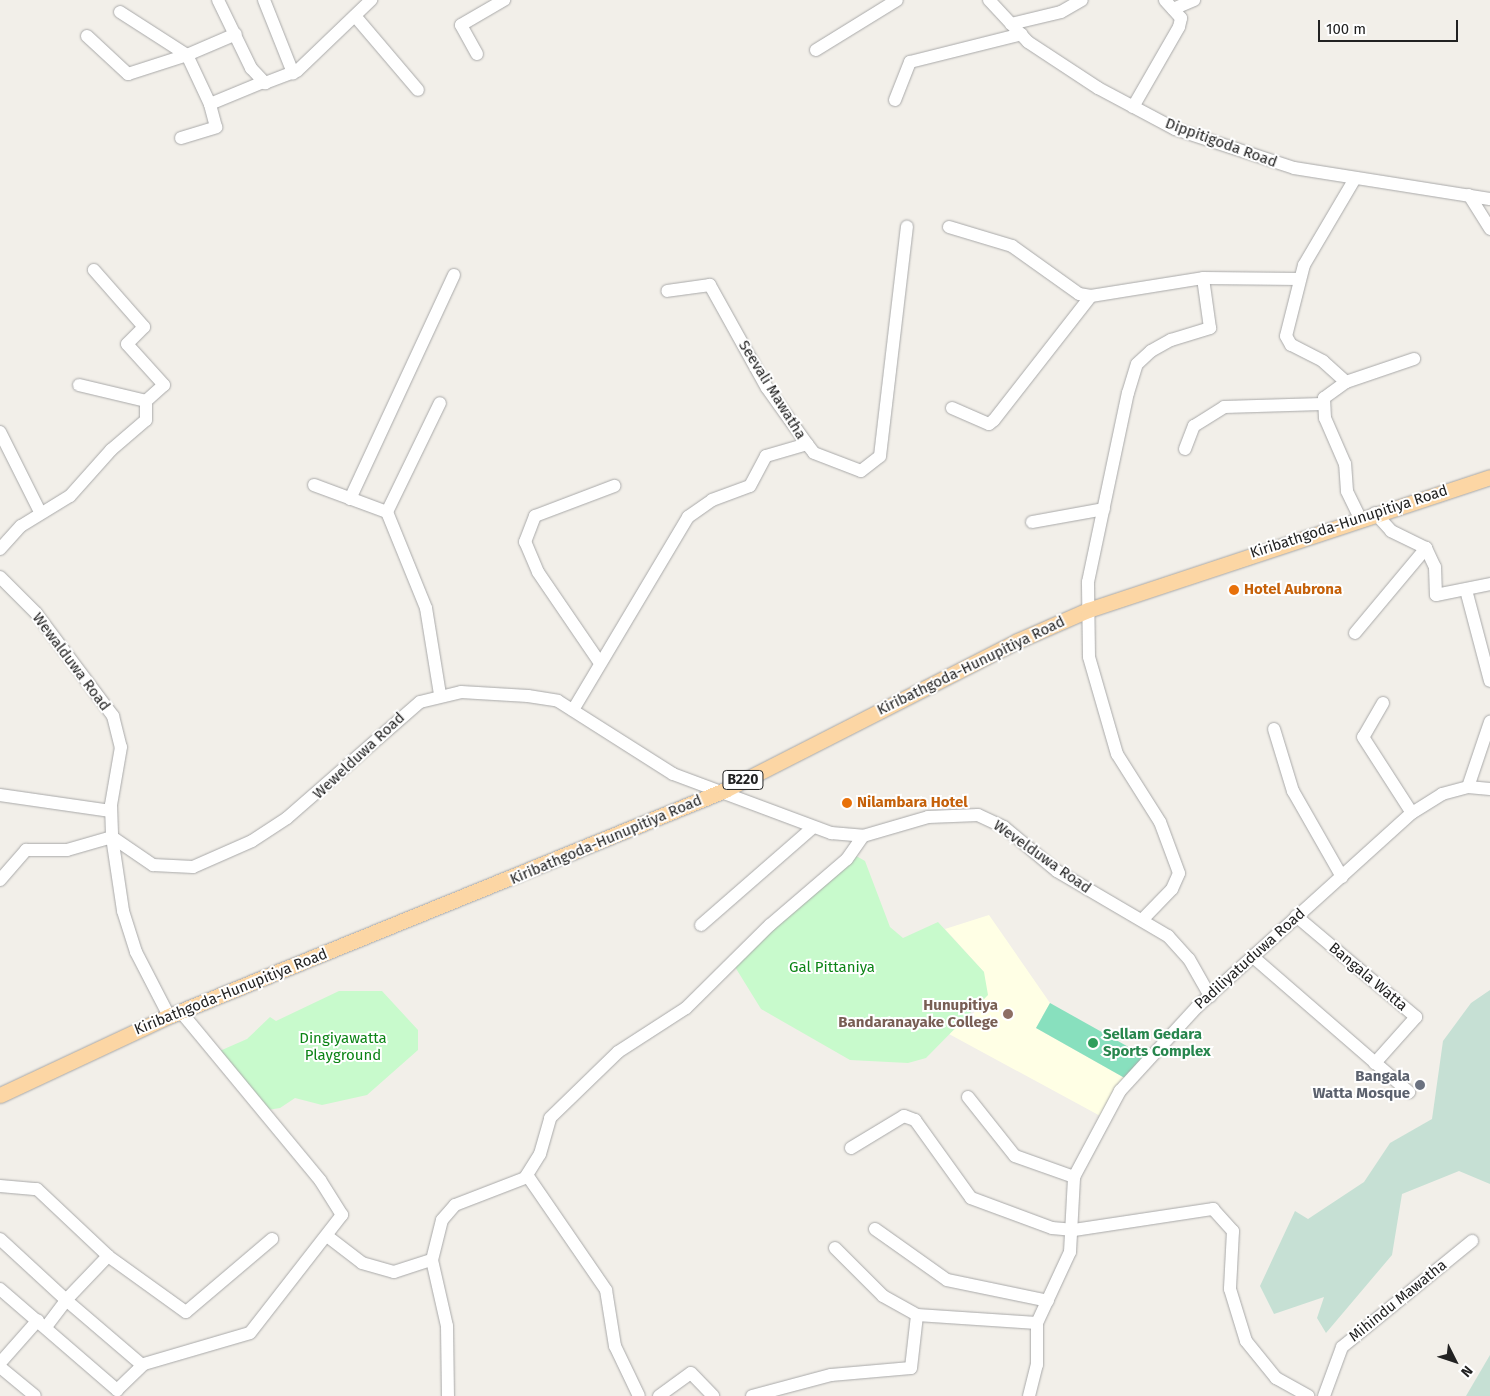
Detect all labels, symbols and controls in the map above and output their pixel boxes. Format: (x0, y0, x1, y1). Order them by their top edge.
scale bar (1320, 10, 1460, 42)
text: 100 m (1326, 20, 1366, 38)
street label: Dippitigoda Road (1163, 114, 1279, 172)
street label: Seevali Mawatha (734, 337, 810, 443)
street label: Kiribathgoda-Hunupitiya Road (1248, 482, 1450, 562)
place label: Hotel Aubrona (1244, 581, 1342, 599)
marker: Hotel Aubrona (1228, 584, 1240, 596)
street label: Wewalduwa Road (28, 609, 114, 715)
street label: Kiribathgoda-Hunupitiya Road (874, 613, 1068, 719)
street label: Wewelduwa Road (309, 709, 409, 803)
road number: B220 (722, 768, 764, 792)
street label: Kiribathgoda-Hunupitiya Road (507, 791, 705, 889)
place label: Nilambara Hotel (857, 794, 968, 812)
marker: Nilambara Hotel (841, 797, 853, 809)
street label: Wevelduwa Road (990, 817, 1094, 897)
street label: Padiliyatuduwa Road (1191, 905, 1309, 1013)
street label: Bangala Watta (1325, 939, 1411, 1015)
street label: Kiribathgoda-Hunupitiya Road (132, 945, 330, 1039)
park label: Gal Pittaniya (789, 959, 875, 977)
place label: Hunupitiya Bandaranayake College (838, 996, 998, 1031)
marker: Hunupitiya Bandaranayake College (1002, 1008, 1014, 1020)
place label: Sellam Gedara Sports Complex (1103, 1025, 1211, 1060)
park label: Dingiyawatta Playground (299, 1029, 387, 1064)
marker: Sellam Gedara Sports Complex (1087, 1037, 1099, 1049)
place label: Bangala Watta Mosque (1313, 1067, 1410, 1102)
marker: Bangala Watta Mosque (1414, 1079, 1426, 1091)
street label: Mihindu Mawatha (1346, 1256, 1450, 1346)
north arrow (1430, 1336, 1480, 1386)
text: N (1457, 1362, 1476, 1380)

